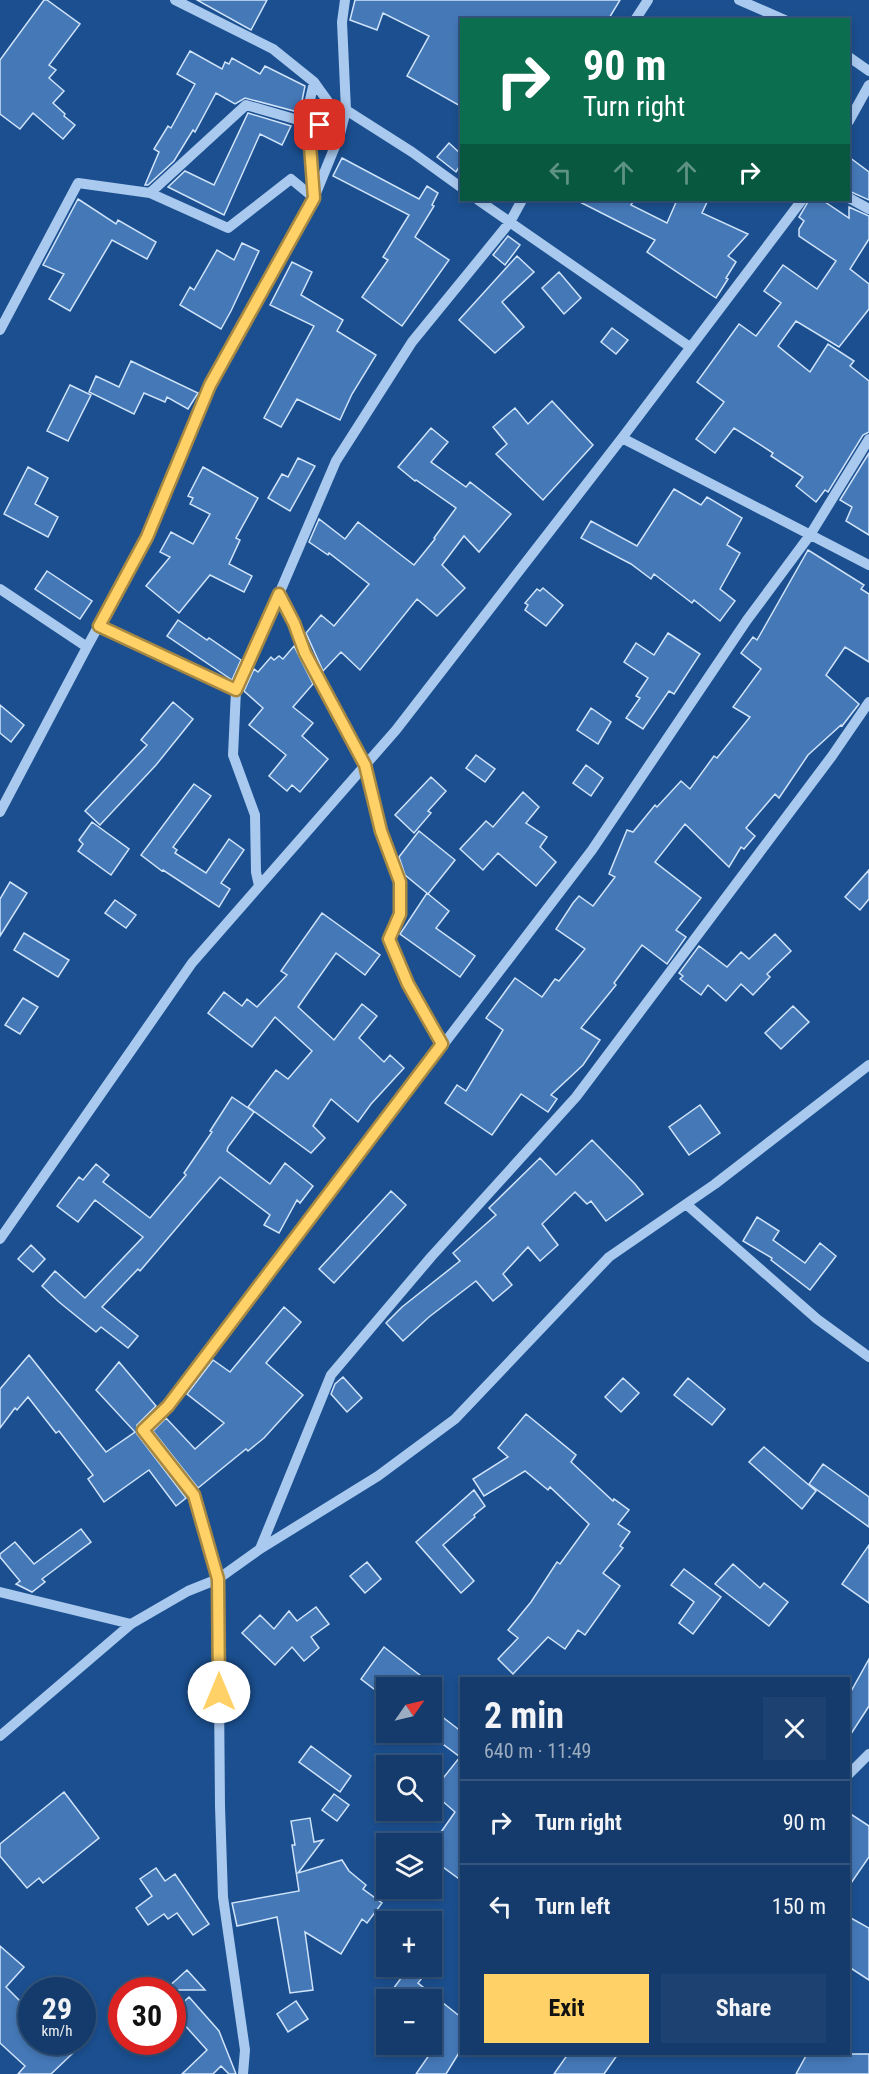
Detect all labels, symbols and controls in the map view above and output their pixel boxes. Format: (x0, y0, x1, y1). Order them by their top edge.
text: 90 m (583, 41, 666, 90)
icon: right (484, 42, 562, 120)
text: Turn right (583, 91, 685, 123)
pin (294, 99, 345, 150)
icon: arrive (303, 108, 336, 141)
icon: left (544, 156, 577, 189)
icon: ahead (607, 156, 640, 189)
icon: ahead (670, 156, 703, 189)
icon: right (733, 156, 766, 189)
position arrow (187, 1660, 251, 1724)
north arrow (376, 1677, 442, 1743)
map controls (376, 1677, 442, 2055)
text: 2 min (484, 1695, 564, 1737)
button: close (763, 1697, 826, 1760)
text: 640 m · 11:49 (484, 1739, 591, 1763)
button: search (376, 1755, 442, 1821)
icon: right (484, 1806, 517, 1839)
text: Turn right (535, 1810, 622, 1835)
text: 90 m (783, 1810, 826, 1835)
button: layers (376, 1833, 442, 1899)
icon: left (484, 1890, 517, 1923)
text: Turn left (535, 1894, 610, 1919)
text: 150 m (772, 1894, 826, 1919)
button: + (376, 1911, 442, 1977)
button: Exit (484, 1974, 649, 2043)
button: Share (661, 1974, 826, 2043)
speed limit sign: 30 (108, 1977, 186, 2055)
button: − (376, 1989, 442, 2055)
text: 29 (42, 1991, 72, 2026)
text: km/h (42, 2022, 72, 2040)

